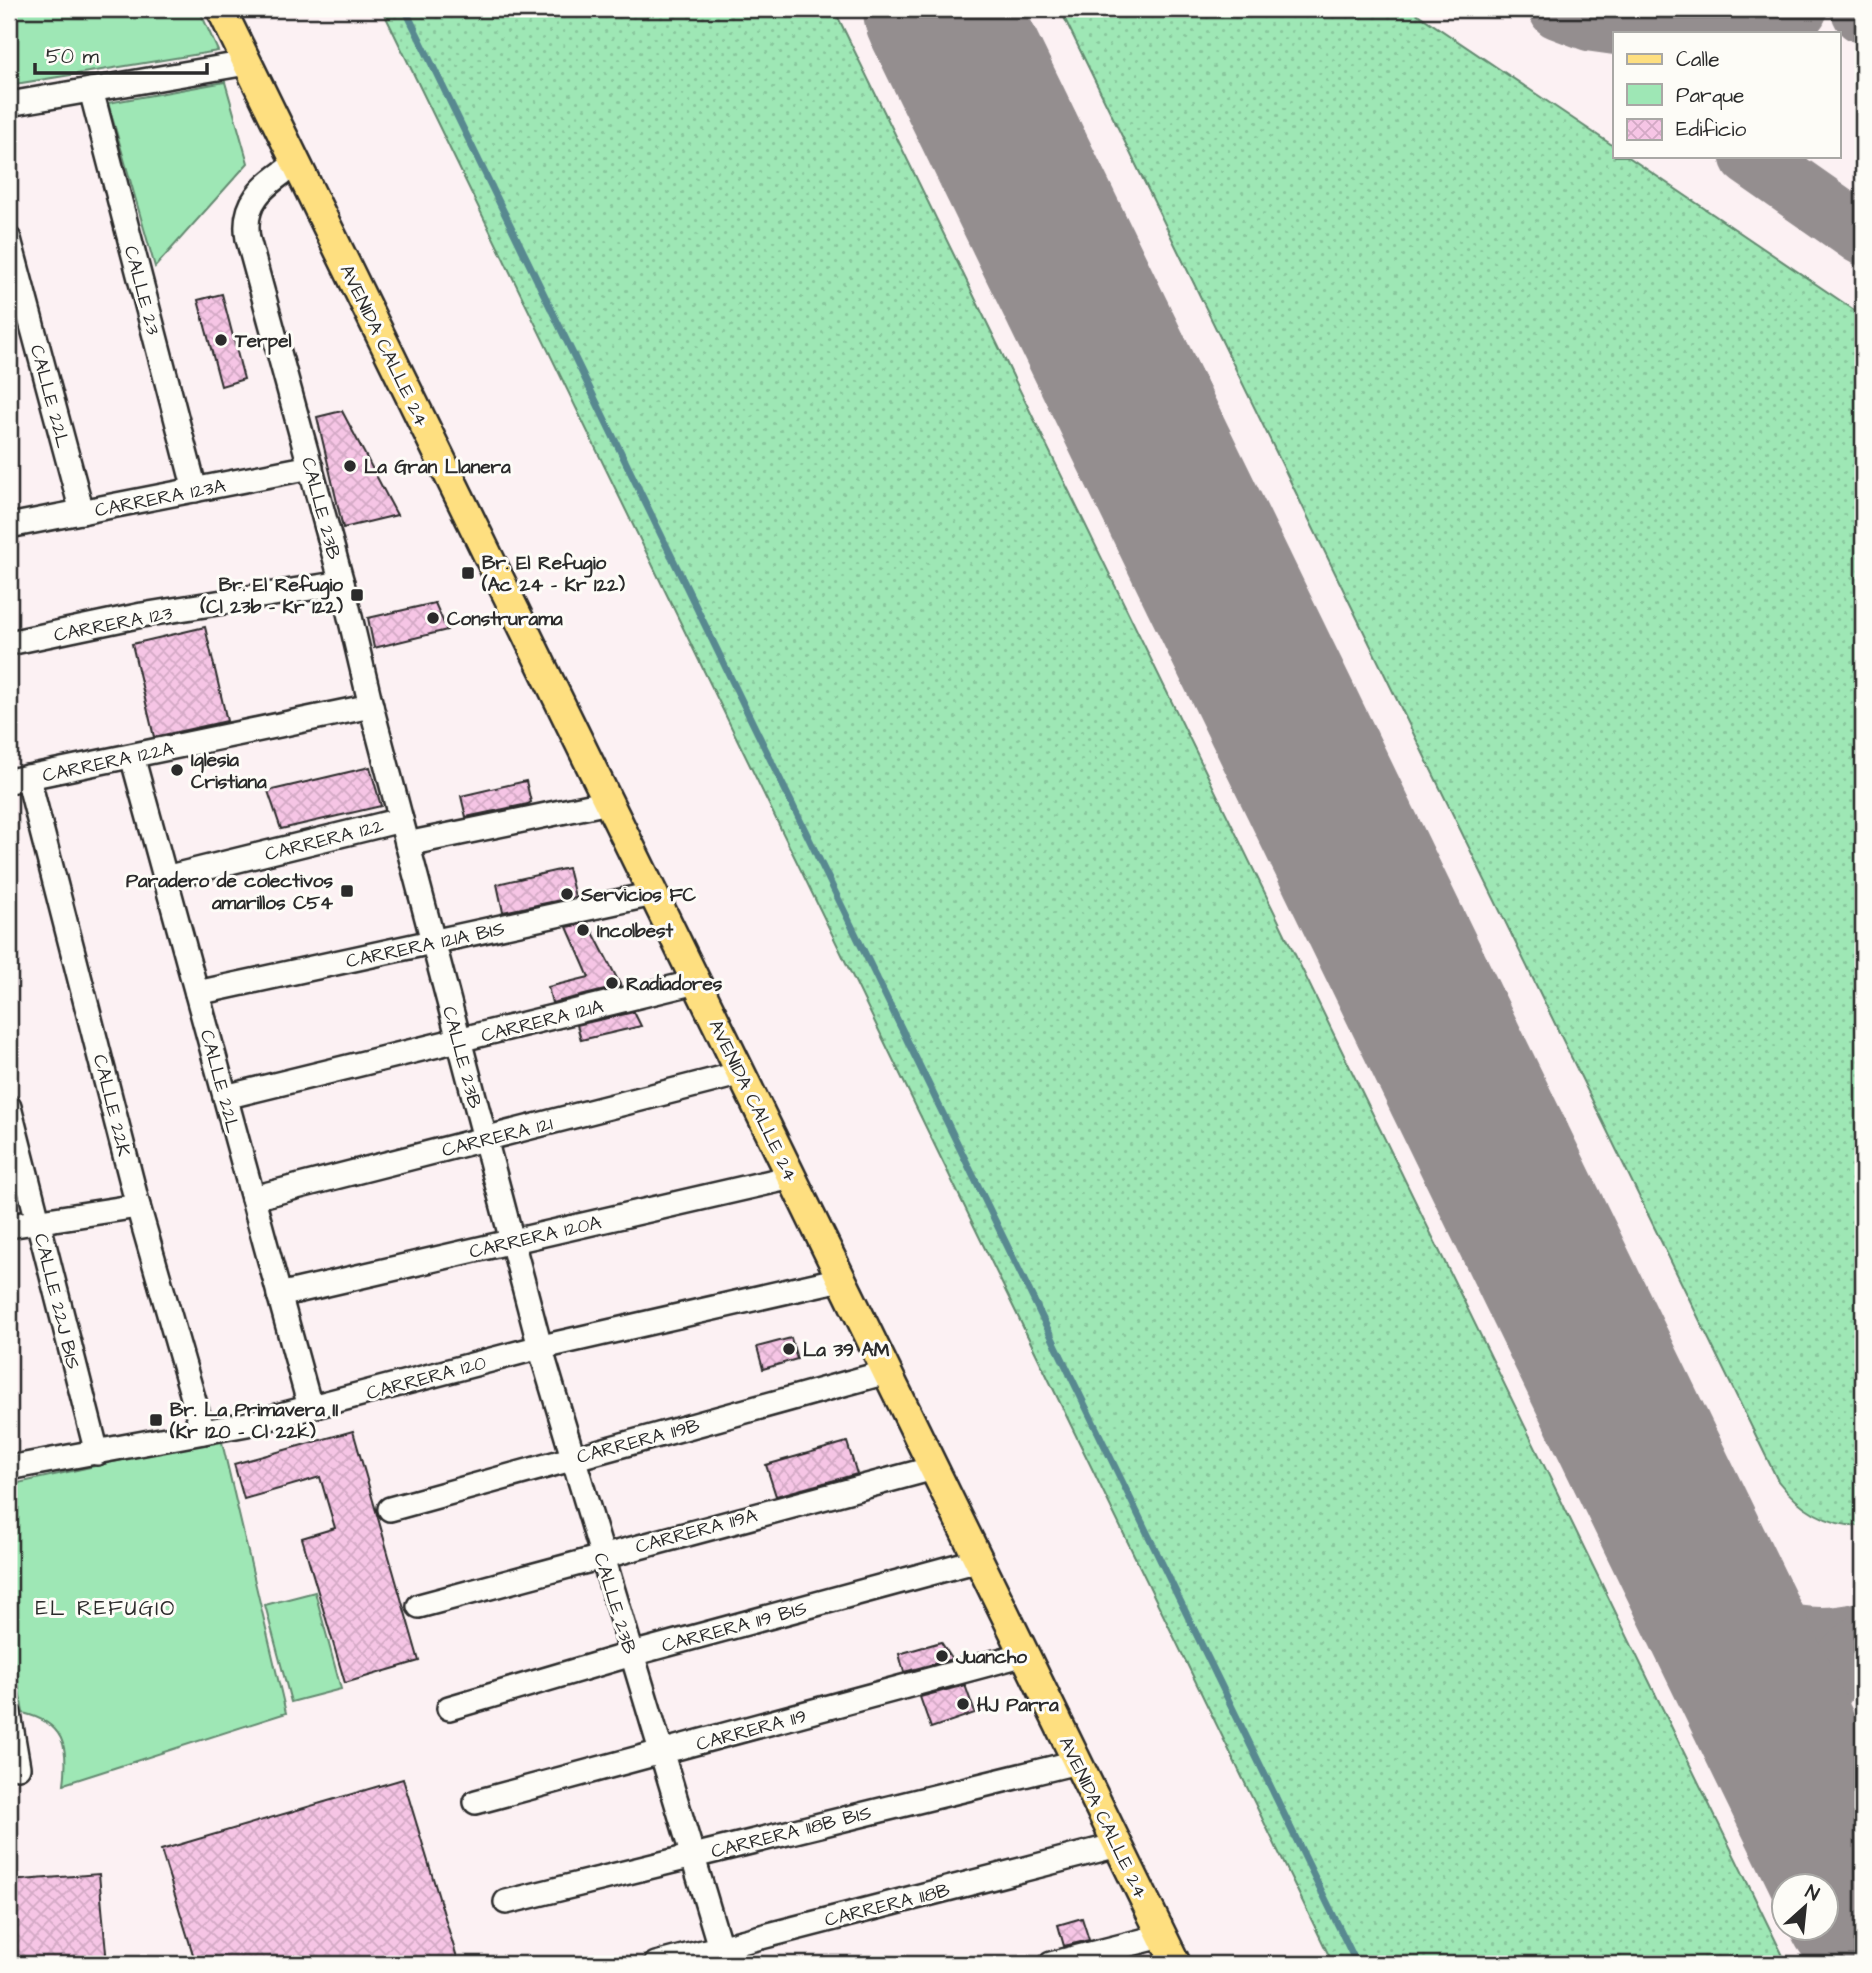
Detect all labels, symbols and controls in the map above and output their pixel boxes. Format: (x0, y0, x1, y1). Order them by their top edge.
scale bar (35, 32, 206, 76)
legend (1613, 32, 1840, 158)
text: 50 m (46, 42, 100, 71)
text: Calle (1676, 45, 1720, 74)
text: Parque (1676, 81, 1744, 110)
text: Edificio (1676, 115, 1746, 144)
street label: CALLE 23 (117, 243, 166, 338)
street label: AVENIDA CALLE 24 (333, 260, 435, 431)
place label: Terpel (234, 328, 291, 355)
marker: Terpel (213, 332, 229, 348)
street label: CALLE 22L (23, 342, 76, 451)
street label: CALLE 23B (294, 454, 347, 563)
place label: La Gran Llanera (364, 454, 511, 481)
marker: La Gran Llanera (342, 458, 358, 474)
street label: CARRERA 123A (93, 473, 228, 524)
place label: Br. El Refugio (Ac 24 - Kr 122) (481, 550, 625, 599)
marker: Br. El Refugio (Ac 24 - Kr 122) (460, 565, 476, 581)
place label: Br. El Refugio (Cl 23b - Kr 122) (200, 572, 343, 621)
marker: Br. El Refugio (Cl 23b - Kr 122) (349, 587, 365, 603)
street label: CARRERA 123 (52, 600, 175, 649)
place label: Construrama (447, 606, 563, 633)
marker: Construrama (425, 610, 441, 626)
street label: CARRERA 122A (40, 735, 176, 790)
place label: Iglesia Cristiana (191, 747, 267, 796)
marker: Iglesia Cristiana (169, 762, 185, 778)
street label: CARRERA 122 (262, 813, 387, 868)
place label: Paradero de colectivos amarillos C54 (126, 868, 333, 917)
place label: Servicios FC (580, 882, 697, 909)
marker: Paradero de colectivos amarillos C54 (339, 883, 355, 899)
marker: Servicios FC (559, 886, 575, 902)
street label: CARRERA 121A BIS (344, 915, 507, 975)
place label: Incolbest (597, 918, 674, 945)
marker: Incolbest (575, 922, 591, 938)
place label: Radiadores (626, 971, 723, 998)
marker: Radiadores (604, 975, 620, 991)
street label: CARRERA 121A (478, 993, 606, 1050)
street label: CALLE 23B (435, 1003, 488, 1112)
street label: AVENIDA CALLE 24 (702, 1015, 804, 1186)
street label: CALLE 22L (193, 1027, 246, 1136)
street label: CALLE 22K (86, 1052, 137, 1160)
street label: CARRERA 121 (439, 1111, 556, 1164)
street label: CARRERA 120A (467, 1209, 604, 1266)
street label: CALLE 22J BIS (27, 1231, 86, 1372)
place label: La 39 AM (803, 1337, 890, 1364)
marker: La 39 AM (781, 1341, 797, 1357)
street label: CARRERA 120 (364, 1350, 489, 1407)
place label: Br. La Primavera II (Kr 120 - Cl 22k) (169, 1397, 338, 1446)
marker: Br. La Primavera II (Kr 120 - Cl 22k) (148, 1412, 164, 1428)
street label: CARRERA 119B (574, 1412, 703, 1471)
street label: CARRERA 119A (632, 1502, 760, 1561)
street label: CALLE 23B (586, 1549, 643, 1658)
district label: EL REFUGIO (36, 1594, 176, 1623)
street label: CARRERA 119 BIS (659, 1595, 810, 1660)
place label: Juancho (955, 1644, 1027, 1671)
marker: Juancho (934, 1648, 950, 1664)
place label: HJ Parra (977, 1692, 1059, 1719)
marker: HJ Parra (955, 1696, 971, 1712)
street label: CARRERA 119 (693, 1703, 809, 1758)
street label: AVENIDA CALLE 24 (1052, 1732, 1154, 1903)
street label: CARRERA 118B BIS (708, 1799, 874, 1865)
north arrow (1770, 1871, 1840, 1941)
street label: CARRERA 118B (822, 1877, 953, 1934)
text: N (1801, 1878, 1824, 1908)

